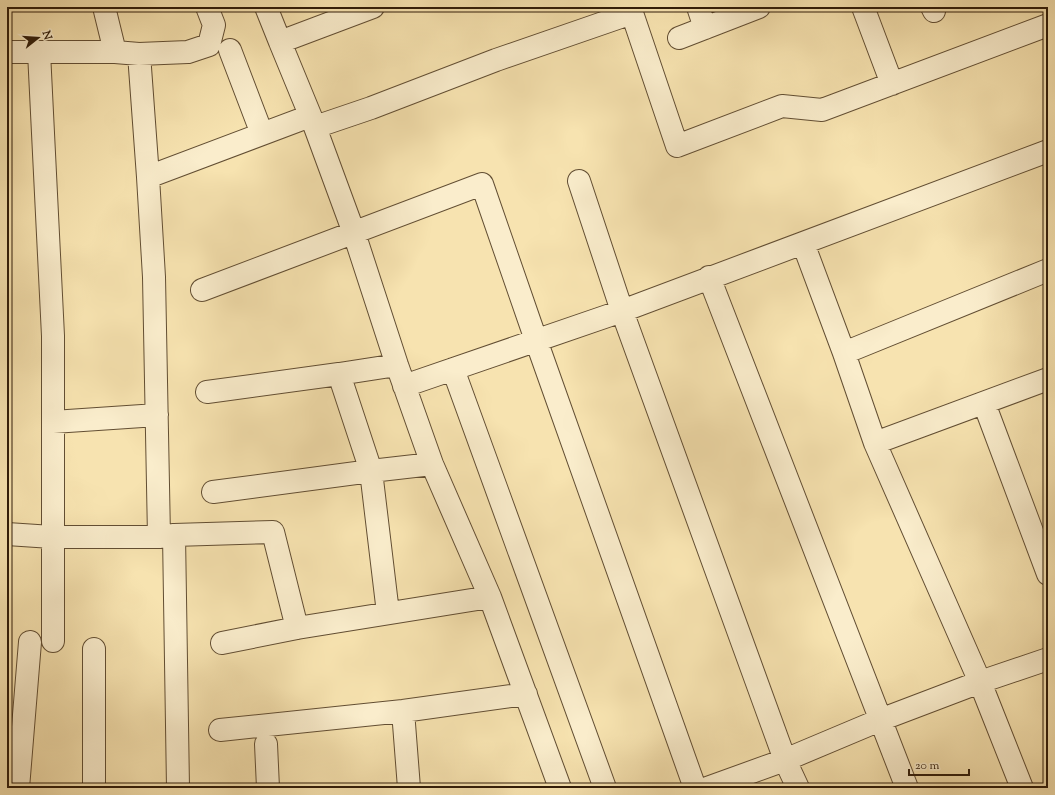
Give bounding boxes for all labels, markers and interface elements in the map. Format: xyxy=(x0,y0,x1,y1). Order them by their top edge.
north arrow xyxy=(18,18,58,58)
text: N xyxy=(37,28,56,42)
scale bar xyxy=(909,751,969,777)
text: 20 m xyxy=(915,757,940,775)

